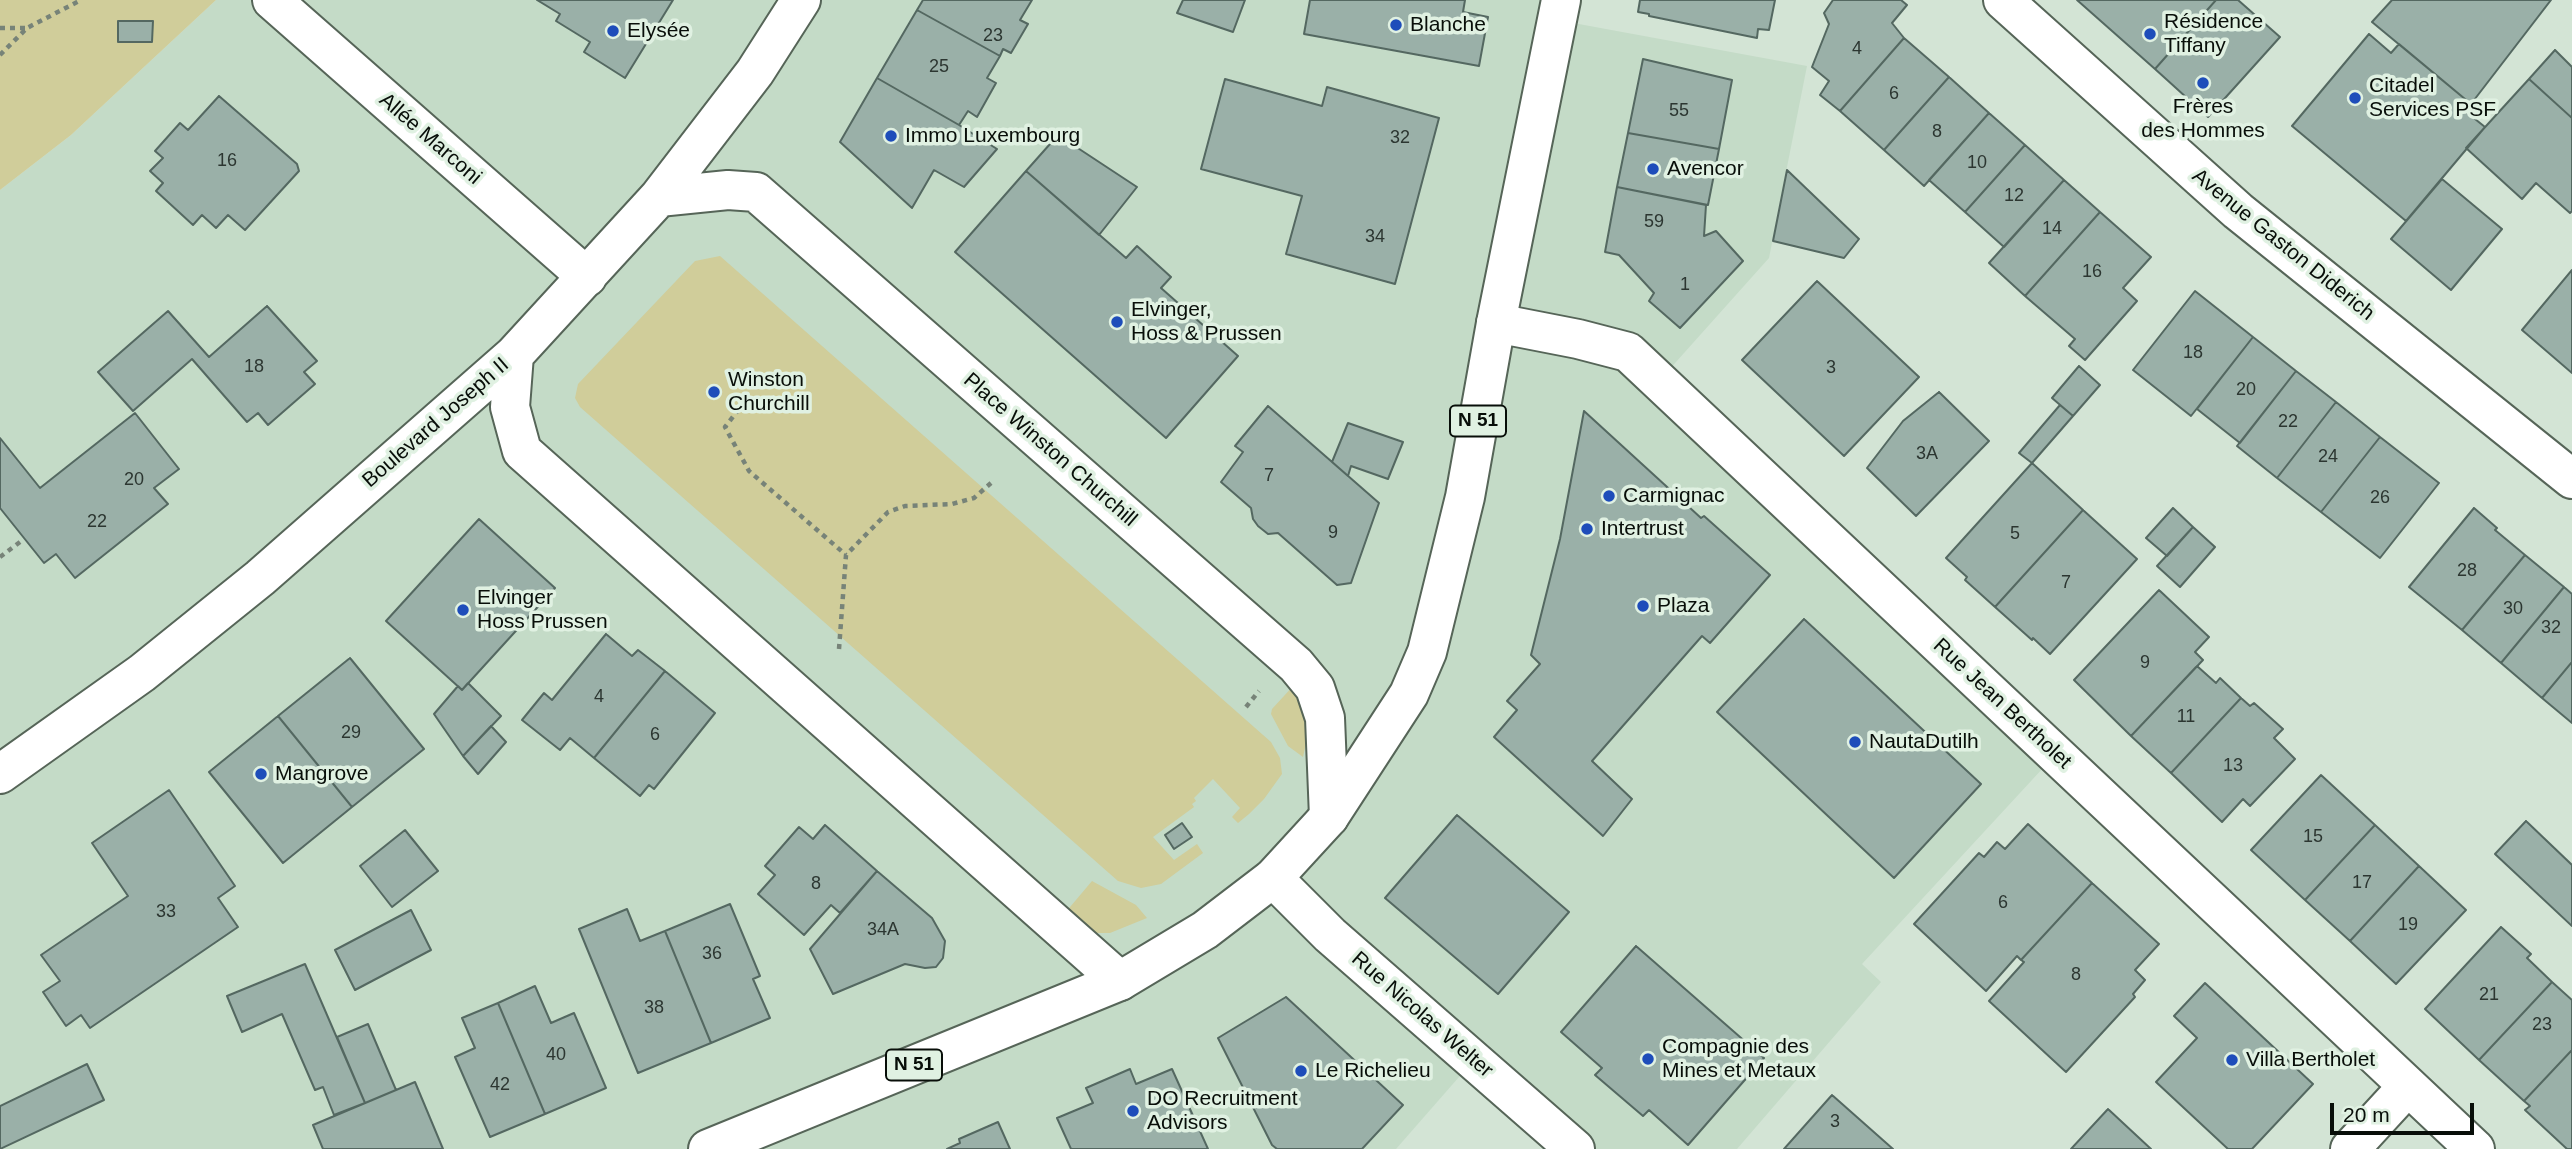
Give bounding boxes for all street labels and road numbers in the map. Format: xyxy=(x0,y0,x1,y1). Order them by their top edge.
street label: Allée Marconi xyxy=(374,88,486,190)
street label: Avenue Gaston Diderich xyxy=(2187,164,2379,326)
street label: Boulevard Joseph II xyxy=(358,353,514,493)
street label: Place Winston Churchill xyxy=(958,368,1142,532)
road number: N 51 xyxy=(1450,406,1506,436)
street label: Rue Jean Bertholet xyxy=(1928,633,2076,775)
street label: Rue Nicolas Welter xyxy=(1346,947,1498,1083)
road number: N 51 xyxy=(886,1050,942,1080)

